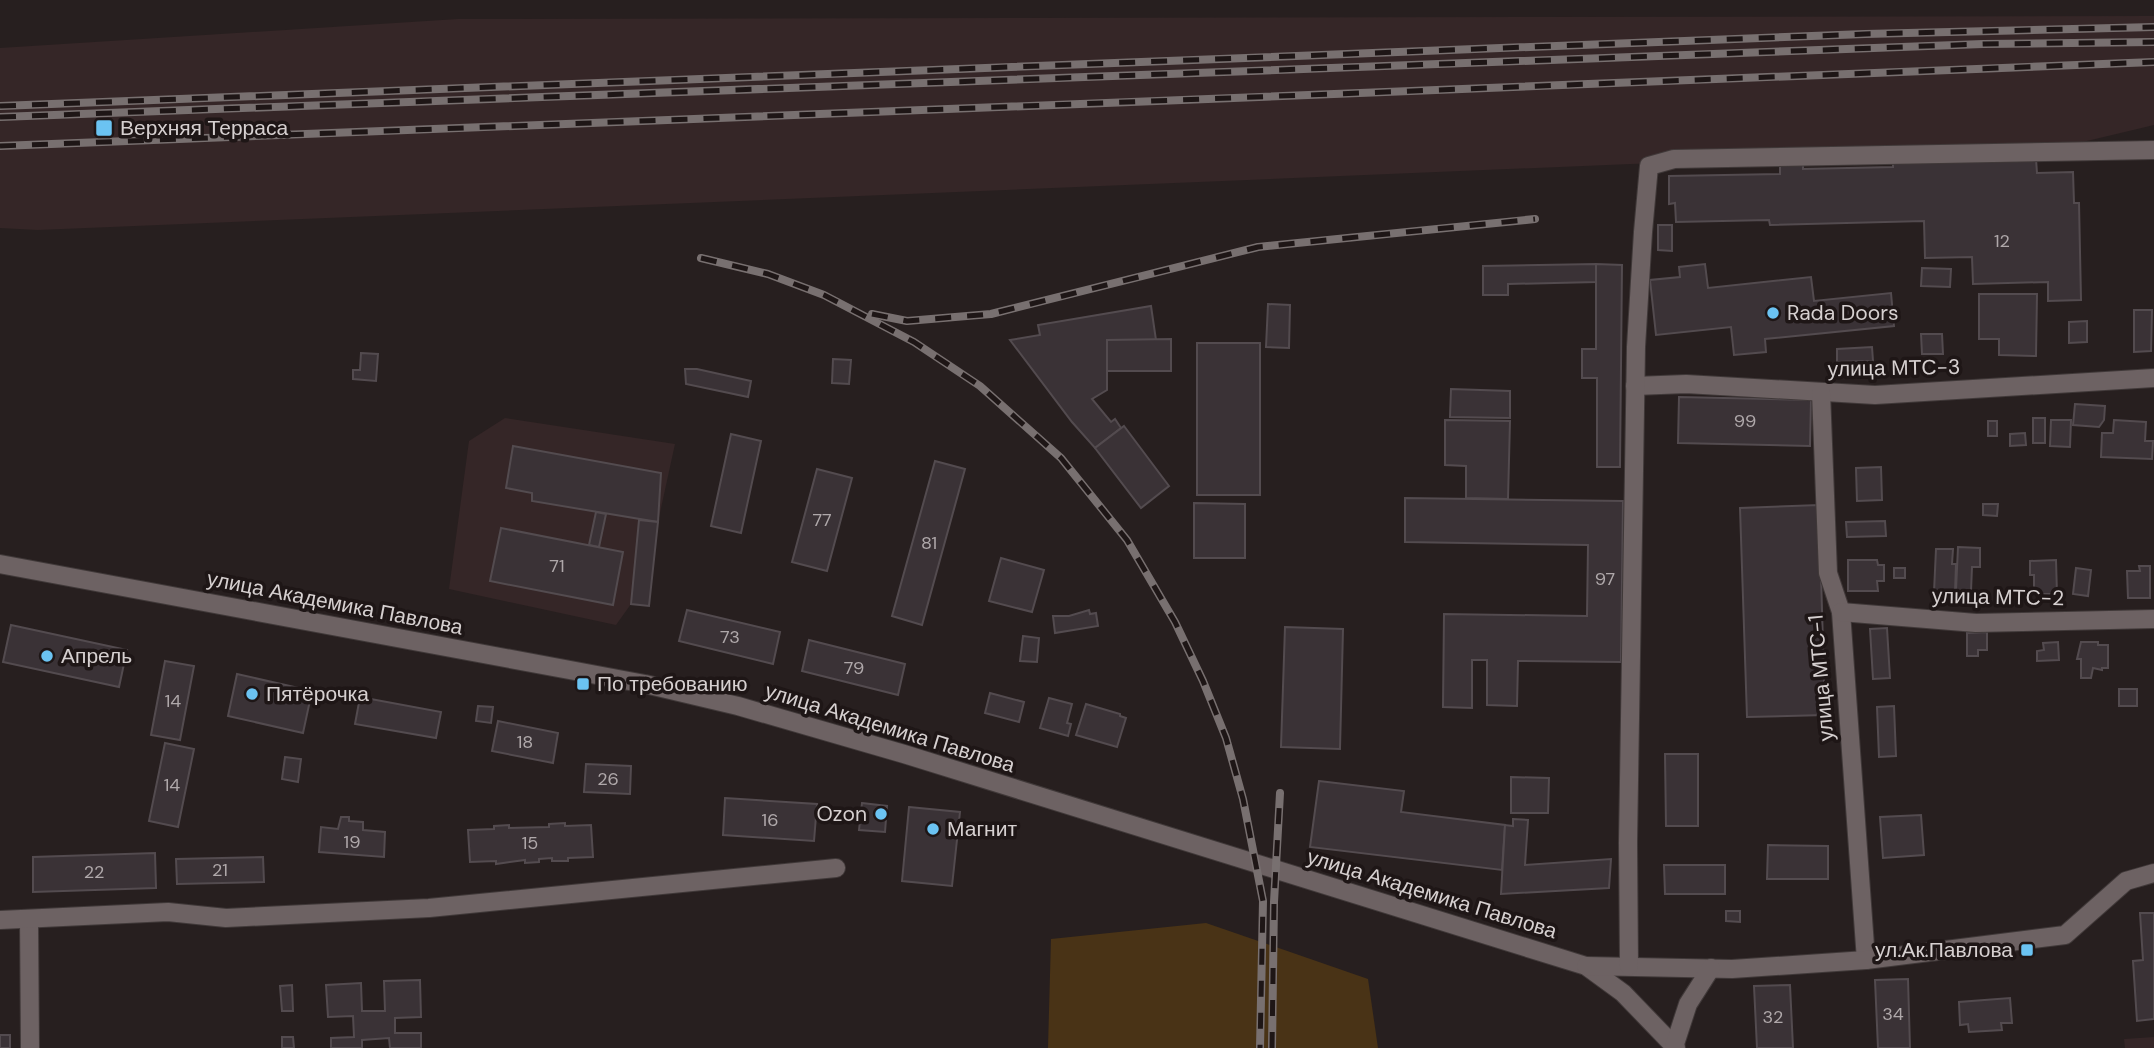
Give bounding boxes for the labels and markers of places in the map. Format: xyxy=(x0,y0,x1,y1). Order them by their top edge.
place label: Верхняя Терраса xyxy=(120,114,288,142)
marker: Верхняя Терраса xyxy=(94,118,114,138)
place label: Rada Doors xyxy=(1787,299,1898,327)
marker: Rada Doors xyxy=(1765,305,1781,321)
place label: Апрель xyxy=(61,642,132,670)
marker: Апрель xyxy=(39,648,55,664)
place label: По требованию xyxy=(597,670,747,698)
marker: По требованию xyxy=(575,676,591,692)
place label: Пятёрочка xyxy=(266,680,369,708)
marker: Пятёрочка xyxy=(244,686,260,702)
place label: Ozon xyxy=(817,800,867,828)
marker: Ozon xyxy=(873,806,889,822)
place label: Магнит xyxy=(947,815,1017,843)
marker: Магнит xyxy=(925,821,941,837)
place label: ул.Ак.Павлова xyxy=(1875,936,2013,964)
marker: ул.Ак.Павлова xyxy=(2019,942,2035,958)

